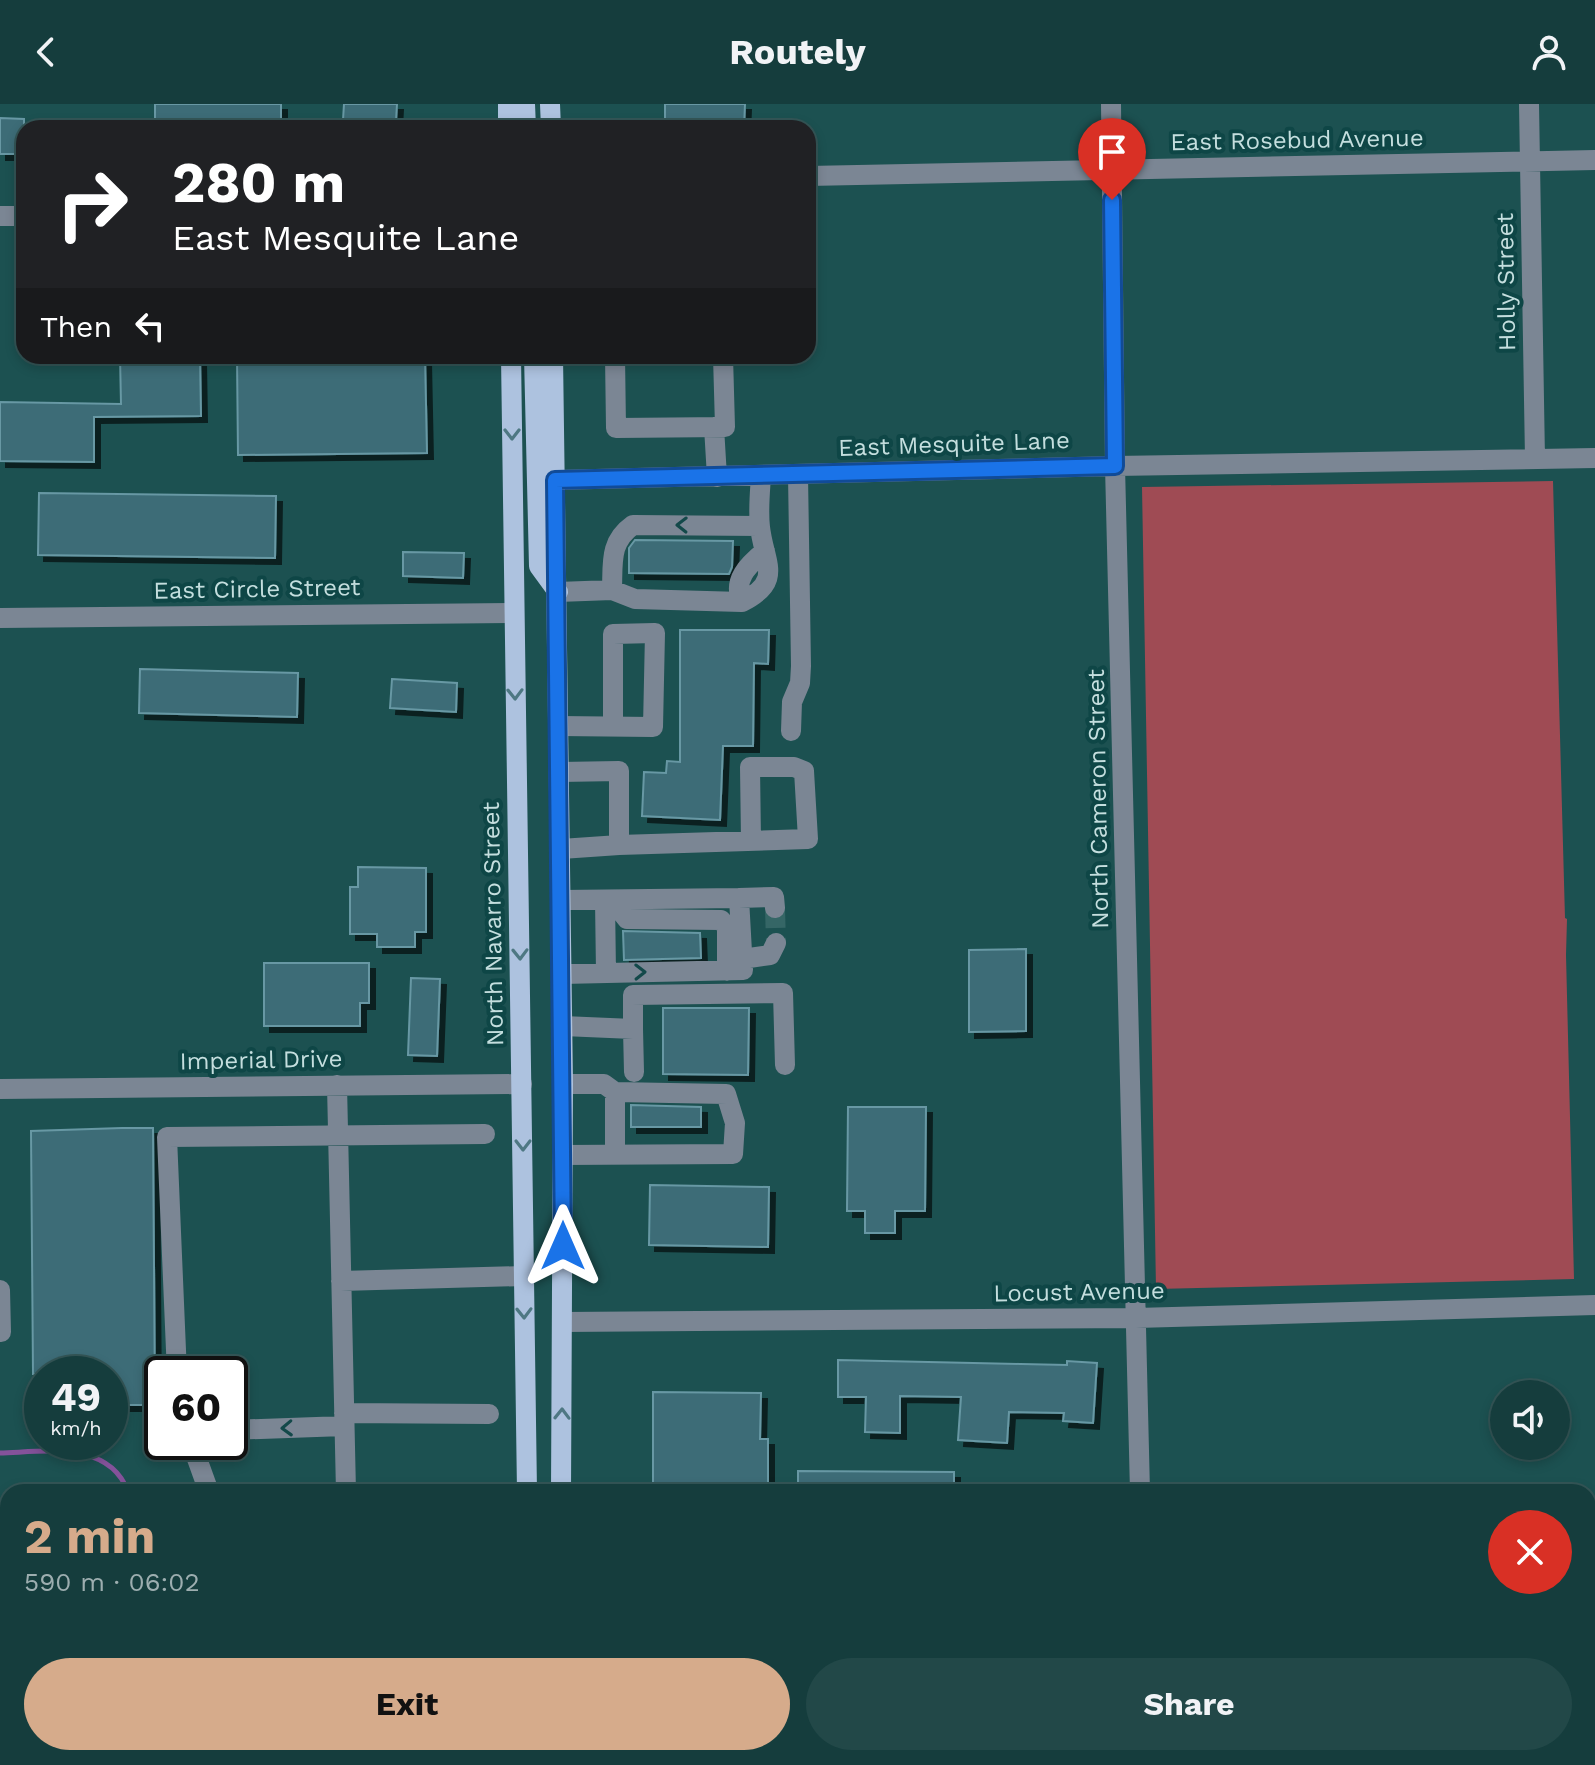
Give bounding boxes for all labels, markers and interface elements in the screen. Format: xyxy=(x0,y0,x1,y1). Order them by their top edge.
icon: back xyxy=(24,30,68,74)
icon: person xyxy=(1527,30,1571,74)
text: Routely xyxy=(729,31,866,73)
pin xyxy=(1078,118,1146,200)
street label: East Rosebud Avenue xyxy=(1170,124,1424,156)
icon: arrive xyxy=(1090,130,1134,174)
text: 280 m xyxy=(172,150,345,216)
icon: right xyxy=(40,152,144,256)
street label: Holly Street xyxy=(1491,213,1521,351)
text: East Mesquite Lane xyxy=(172,217,519,259)
icon: left xyxy=(128,304,172,348)
text: Then xyxy=(40,309,112,344)
street label: East Mesquite Lane xyxy=(838,426,1070,462)
one-way arrow xyxy=(504,428,521,441)
one-way arrow xyxy=(675,516,688,534)
street label: East Circle Street xyxy=(153,573,361,605)
street label: North Cameron Street xyxy=(1082,669,1114,929)
one-way arrow xyxy=(506,688,524,701)
street label: North Navarro Street xyxy=(477,802,509,1046)
one-way arrow xyxy=(511,948,529,961)
one-way arrow xyxy=(634,964,647,981)
street label: Imperial Drive xyxy=(179,1045,343,1075)
one-way arrow xyxy=(514,1139,532,1152)
position arrow xyxy=(521,1204,605,1288)
street label: Locust Avenue xyxy=(993,1277,1165,1307)
one-way arrow xyxy=(515,1307,533,1320)
speed limit sign: 60 xyxy=(144,1356,248,1460)
text: 49 xyxy=(51,1374,101,1421)
map controls xyxy=(1490,1380,1570,1460)
button: sound xyxy=(1490,1380,1570,1460)
one-way arrow xyxy=(553,1407,571,1420)
text: km/h xyxy=(50,1416,102,1440)
one-way arrow xyxy=(280,1420,293,1437)
text: 2 min xyxy=(24,1508,155,1565)
button: close xyxy=(1488,1510,1572,1594)
text: 590 m · 06:02 xyxy=(24,1567,200,1597)
button: Exit xyxy=(24,1658,790,1750)
button: Share xyxy=(806,1658,1572,1750)

